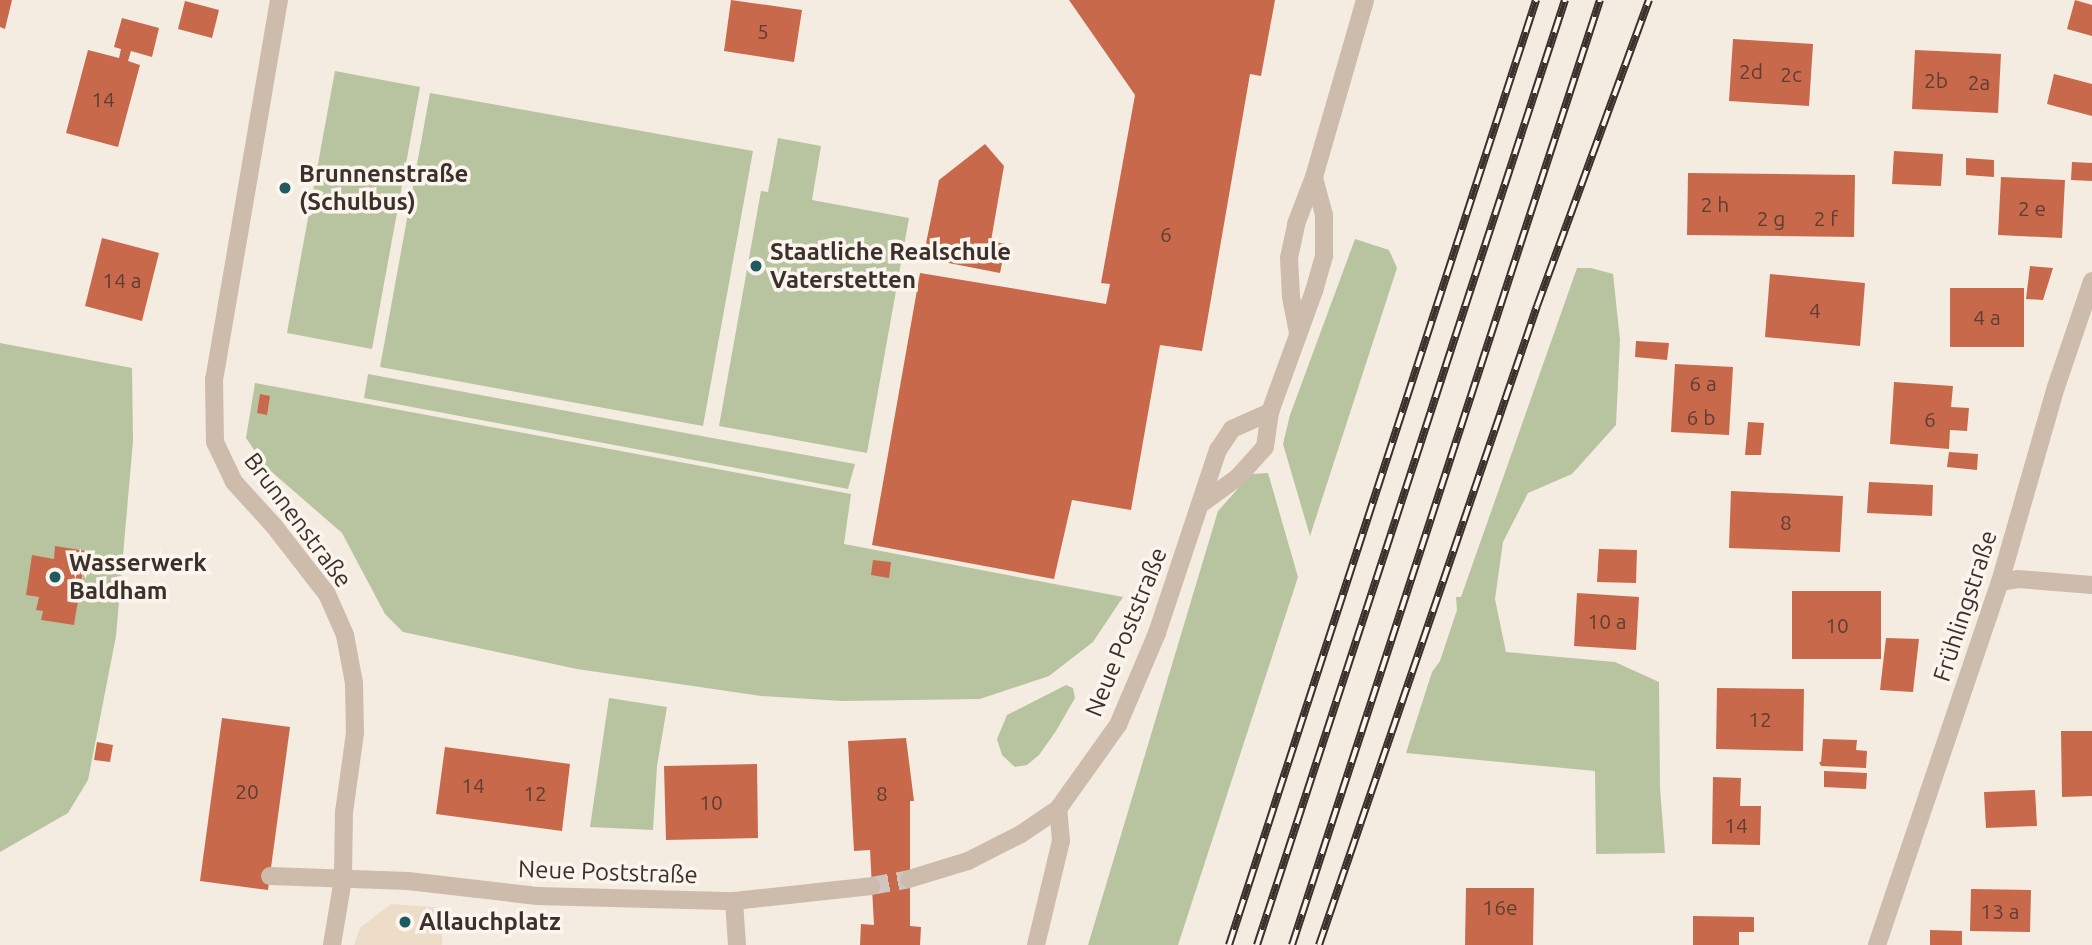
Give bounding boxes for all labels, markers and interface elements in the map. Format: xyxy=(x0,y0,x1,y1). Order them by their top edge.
house number: 5 xyxy=(757,18,769,44)
house number: 2d xyxy=(1739,58,1763,84)
house number: 2c xyxy=(1780,61,1802,87)
house number: 2b xyxy=(1924,67,1948,93)
house number: 2a xyxy=(1968,69,1990,95)
house number: 14 xyxy=(91,86,115,112)
place label: Brunnenstraße (Schulbus) xyxy=(299,160,468,216)
marker: Brunnenstraße (Schulbus) xyxy=(277,180,293,196)
house number: 2 h xyxy=(1701,191,1729,217)
house number: 2 e xyxy=(2018,195,2046,221)
house number: 2 g xyxy=(1757,205,1785,231)
house number: 2 f xyxy=(1814,205,1838,231)
house number: 6 xyxy=(1160,221,1172,247)
place label: Staatliche Realschule Vaterstetten xyxy=(770,238,1011,294)
marker: Staatliche Realschule Vaterstetten xyxy=(748,258,764,274)
house number: 14 a xyxy=(102,267,142,293)
house number: 4 xyxy=(1809,297,1821,323)
house number: 4 a xyxy=(1973,304,2001,330)
house number: 6 a xyxy=(1689,370,1717,396)
house number: 6 b xyxy=(1687,404,1715,430)
house number: 6 xyxy=(1924,406,1936,432)
street label: Brunnenstraße xyxy=(238,447,358,593)
house number: 8 xyxy=(1780,509,1792,535)
street label: Frühlingstraße xyxy=(1927,527,2003,685)
street label: Neue Poststraße xyxy=(1079,543,1173,721)
place label: Wasserwerk Baldham xyxy=(69,549,207,605)
marker: Wasserwerk Baldham xyxy=(47,569,63,585)
house number: 10 a xyxy=(1587,608,1627,634)
house number: 10 xyxy=(1825,612,1849,638)
house number: 12 xyxy=(1748,706,1772,732)
house number: 14 xyxy=(461,772,485,798)
house number: 20 xyxy=(235,778,259,804)
house number: 12 xyxy=(523,780,547,806)
house number: 8 xyxy=(876,780,888,806)
house number: 10 xyxy=(699,789,723,815)
house number: 14 xyxy=(1724,812,1748,838)
street label: Neue Poststraße xyxy=(518,854,698,890)
house number: 16e xyxy=(1482,894,1518,920)
house number: 13 a xyxy=(1980,898,2020,924)
place label: Allauchplatz xyxy=(419,908,561,936)
marker: Allauchplatz xyxy=(397,914,413,930)

